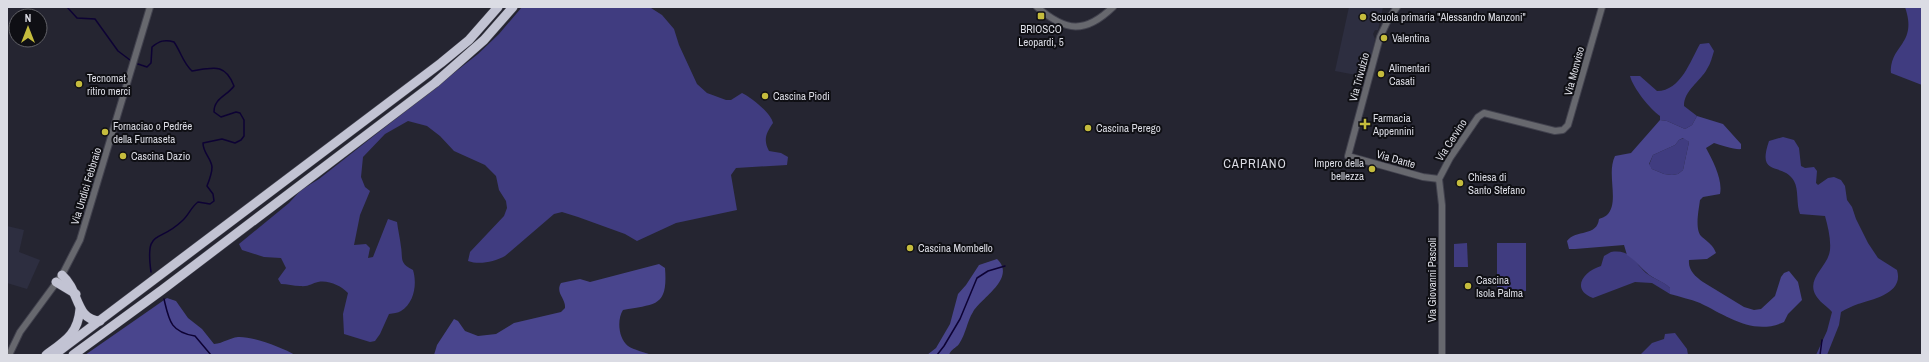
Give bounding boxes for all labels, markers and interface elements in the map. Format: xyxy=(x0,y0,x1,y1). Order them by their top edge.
north arrow xyxy=(8,8,48,48)
place label: Scuola primaria "Alessandro Manzoni" xyxy=(1371,10,1526,24)
text: N xyxy=(25,11,31,25)
marker: BRIOSCO Leopardi, 5 xyxy=(1036,11,1046,21)
marker: Scuola primaria "Alessandro Manzoni" xyxy=(1358,12,1368,22)
place label: BRIOSCO Leopardi, 5 xyxy=(1018,22,1064,49)
place label: Valentina xyxy=(1392,31,1429,45)
marker: Valentina xyxy=(1379,33,1389,43)
street label: Via Monviso xyxy=(1561,45,1587,97)
street label: Via Trivulzio xyxy=(1346,51,1372,103)
place label: Alimentari Casati xyxy=(1388,61,1430,88)
marker: Alimentari Casati xyxy=(1376,69,1386,79)
place label: Tecnomat ritiro merci xyxy=(87,71,131,98)
marker: Tecnomat ritiro merci xyxy=(74,79,84,89)
place label: Cascina Piodi xyxy=(773,89,830,103)
marker: Cascina Piodi xyxy=(760,91,770,101)
place label: Farmacia Appennini xyxy=(1372,111,1414,138)
street label: Via Cervino xyxy=(1432,116,1470,164)
place label: Fornaciao o Pedrëe della Furnaseta xyxy=(113,119,192,146)
marker: Farmacia Appennini xyxy=(1360,119,1370,129)
place label: Cascina Perego xyxy=(1096,121,1161,135)
marker: Cascina Perego xyxy=(1083,123,1093,133)
marker: Fornaciao o Pedrëe della Furnaseta xyxy=(100,127,110,137)
street label: Via Undici Febbraio xyxy=(68,146,104,226)
street label: Via Dante xyxy=(1375,147,1417,171)
place label: Cascina Dazio xyxy=(131,149,190,163)
marker: Cascina Dazio xyxy=(118,151,128,161)
district label: CAPRIANO xyxy=(1223,155,1287,172)
place label: Impero della bellezza xyxy=(1314,156,1364,183)
marker: Impero della bellezza xyxy=(1367,164,1377,174)
place label: Chiesa di Santo Stefano xyxy=(1468,170,1525,197)
marker: Chiesa di Santo Stefano xyxy=(1455,178,1465,188)
street label: Via Giovanni Pascoli xyxy=(1425,238,1439,322)
place label: Cascina Mombello xyxy=(918,241,993,255)
marker: Cascina Mombello xyxy=(905,243,915,253)
place label: Cascina Isola Palma xyxy=(1476,273,1523,300)
marker: Cascina Isola Palma xyxy=(1463,281,1473,291)

